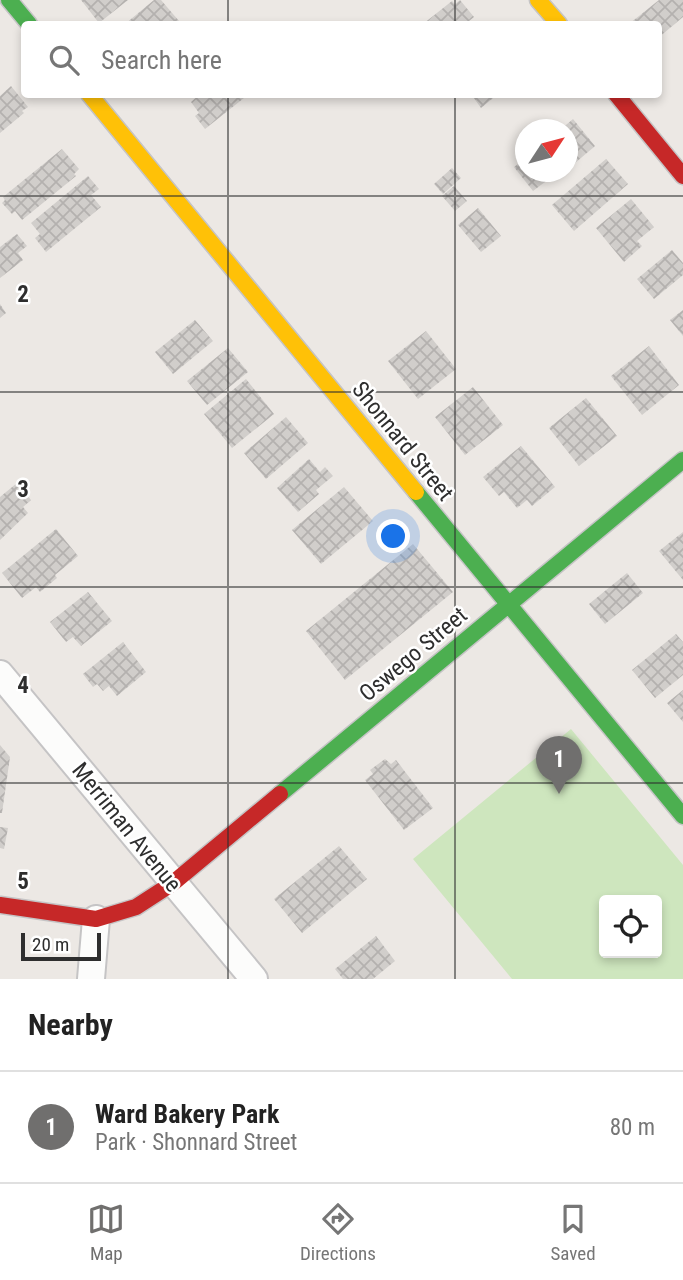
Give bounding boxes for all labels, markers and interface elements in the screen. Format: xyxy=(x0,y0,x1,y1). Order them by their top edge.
search box xyxy=(21,21,662,98)
icon: search xyxy=(45,41,83,79)
text: Search here xyxy=(101,45,222,75)
north arrow xyxy=(515,119,578,182)
text: 2 xyxy=(17,281,29,308)
street label: Shonnard Street xyxy=(346,376,459,506)
text: 3 xyxy=(17,476,29,503)
your location xyxy=(376,519,410,553)
street label: Oswego Street xyxy=(354,602,473,707)
text: 4 xyxy=(17,672,29,699)
pin: 1 xyxy=(536,736,582,794)
street label: Merriman Avenue xyxy=(66,757,187,897)
text: 5 xyxy=(17,868,29,895)
map controls xyxy=(599,895,662,958)
button: locate xyxy=(599,895,662,958)
scale bar xyxy=(21,930,102,962)
text: 20 m xyxy=(32,933,69,956)
text: Nearby xyxy=(28,1007,113,1042)
text: Ward Bakery Park xyxy=(95,1099,279,1129)
text: 1 xyxy=(45,1114,57,1141)
text: 80 m xyxy=(610,1114,655,1141)
text: Park · Shonnard Street xyxy=(95,1129,297,1156)
tab: Map xyxy=(87,1200,125,1265)
tab: Directions xyxy=(300,1200,376,1265)
tab: Saved xyxy=(550,1200,596,1265)

